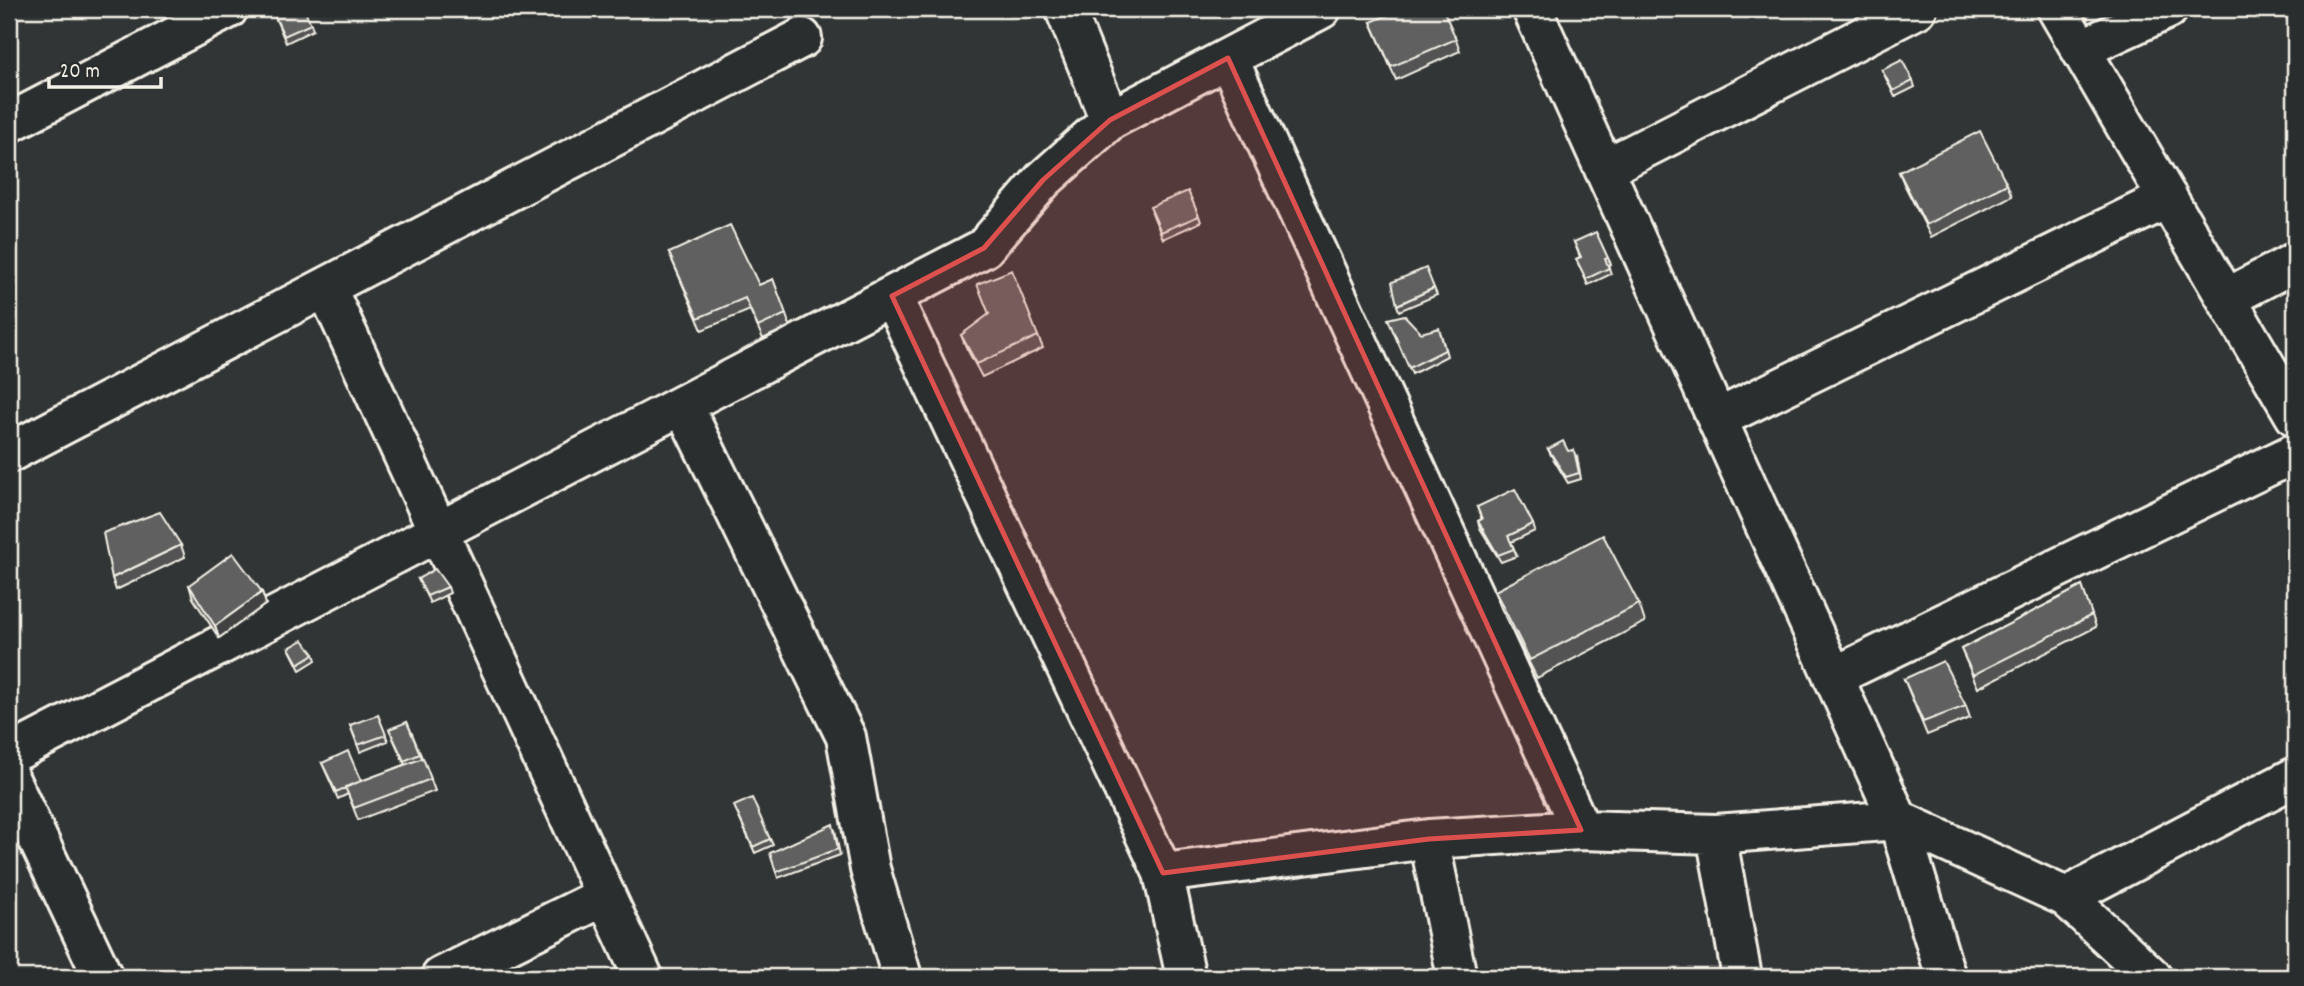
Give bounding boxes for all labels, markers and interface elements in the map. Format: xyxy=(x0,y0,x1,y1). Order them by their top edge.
scale bar xyxy=(49,46,161,90)
text: 20 m xyxy=(60,58,100,88)

